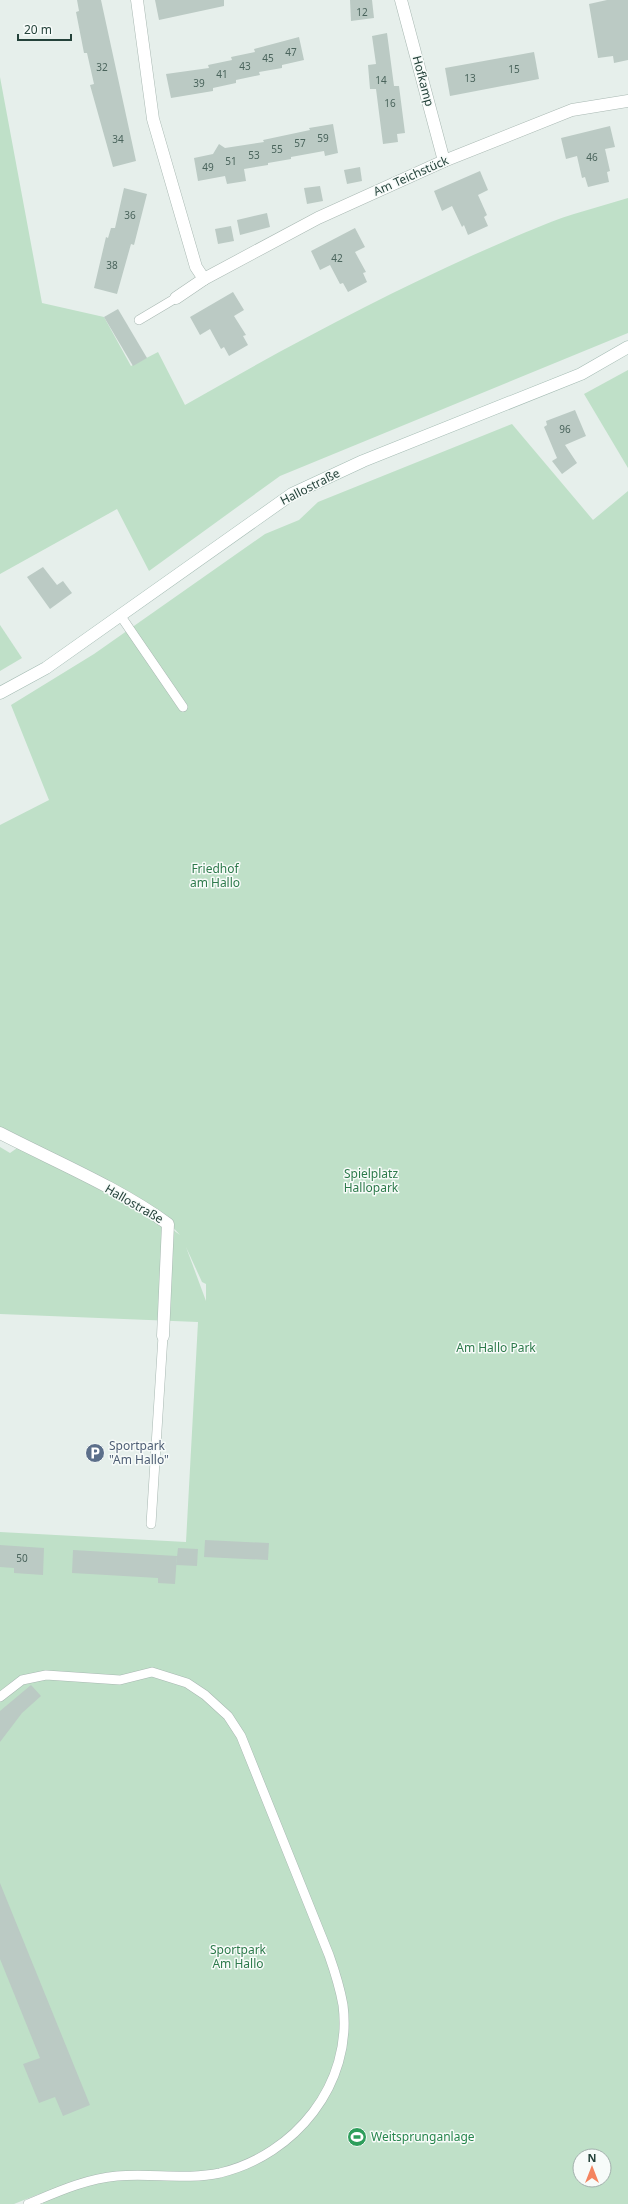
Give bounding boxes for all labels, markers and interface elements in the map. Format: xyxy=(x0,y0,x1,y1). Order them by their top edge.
house number: 12 xyxy=(356,5,368,19)
scale bar xyxy=(18,16,71,42)
text: 20 m xyxy=(24,21,52,38)
house number: 47 xyxy=(285,45,297,59)
house number: 45 xyxy=(262,51,274,65)
street label: Hofkamp xyxy=(409,54,438,108)
house number: 43 xyxy=(239,59,251,73)
house number: 32 xyxy=(96,60,108,74)
house number: 15 xyxy=(508,62,520,76)
house number: 41 xyxy=(216,67,228,81)
house number: 13 xyxy=(464,71,476,85)
house number: 14 xyxy=(375,73,387,87)
house number: 39 xyxy=(193,76,205,90)
house number: 16 xyxy=(384,96,396,110)
house number: 59 xyxy=(317,131,329,145)
house number: 34 xyxy=(112,132,124,146)
house number: 57 xyxy=(294,136,306,150)
house number: 55 xyxy=(271,142,283,156)
house number: 53 xyxy=(248,148,260,162)
house number: 46 xyxy=(586,150,598,164)
street label: Am Teichstück xyxy=(371,151,452,200)
house number: 51 xyxy=(225,154,237,168)
house number: 49 xyxy=(202,160,214,174)
house number: 36 xyxy=(124,208,136,222)
house number: 42 xyxy=(331,251,343,265)
house number: 38 xyxy=(106,258,118,272)
house number: 96 xyxy=(559,422,571,436)
street label: Hallostraße xyxy=(277,464,343,509)
park label: Friedhof am Hallo xyxy=(190,860,240,891)
park label: Spielplatz Hallopark xyxy=(344,1165,399,1196)
street label: Hallostraße xyxy=(102,1180,167,1227)
park label: Am Hallo Park xyxy=(456,1339,536,1356)
place label: Sportpark "Am Hallo" xyxy=(109,1437,169,1468)
parking icon: Sportpark "Am Hallo" xyxy=(84,1442,106,1464)
house number: 50 xyxy=(16,1551,28,1565)
park label: Sportpark Am Hallo xyxy=(210,1941,267,1972)
sports icon: Weitsprunganlage xyxy=(346,2126,368,2148)
place label: Weitsprunganlage xyxy=(371,2128,475,2145)
north arrow xyxy=(572,2148,612,2188)
text: N xyxy=(588,2150,596,2165)

